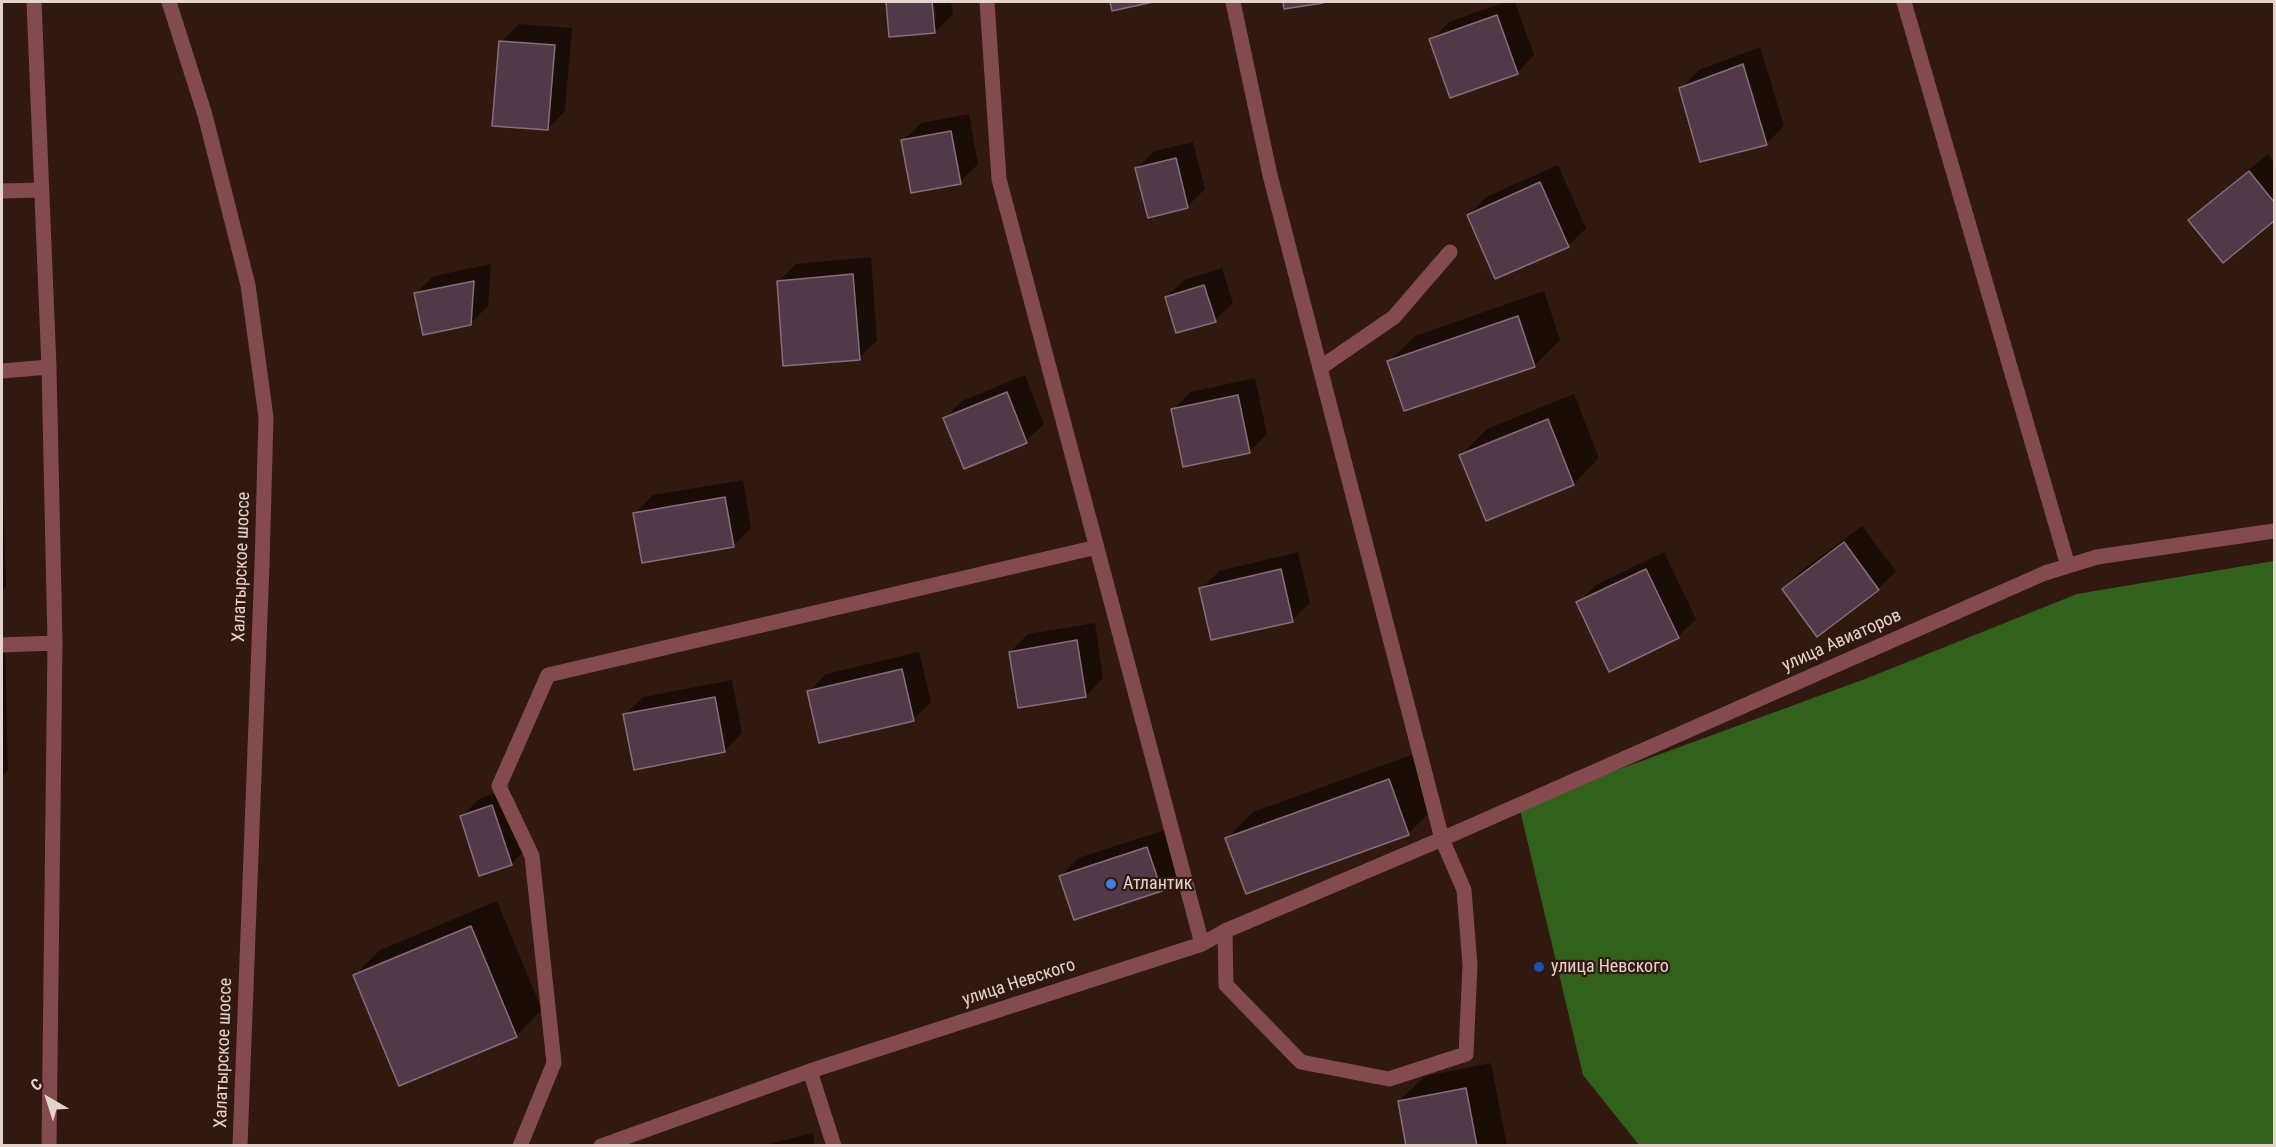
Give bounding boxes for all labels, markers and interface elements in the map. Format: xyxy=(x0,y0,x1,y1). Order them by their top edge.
street label: Халатырское шоссе xyxy=(229,492,255,642)
street label: улица Авиаторов xyxy=(1779,605,1905,677)
place label: Атлантик xyxy=(1123,873,1192,895)
marker: Атлантик xyxy=(1104,877,1118,891)
street label: улица Невского xyxy=(960,955,1078,1011)
place label: улица Невского xyxy=(1551,956,1669,978)
marker: улица Невского xyxy=(1532,960,1546,974)
street label: Халатырское шоссе xyxy=(211,978,237,1128)
north arrow xyxy=(18,1069,78,1129)
text: С xyxy=(27,1074,46,1095)

